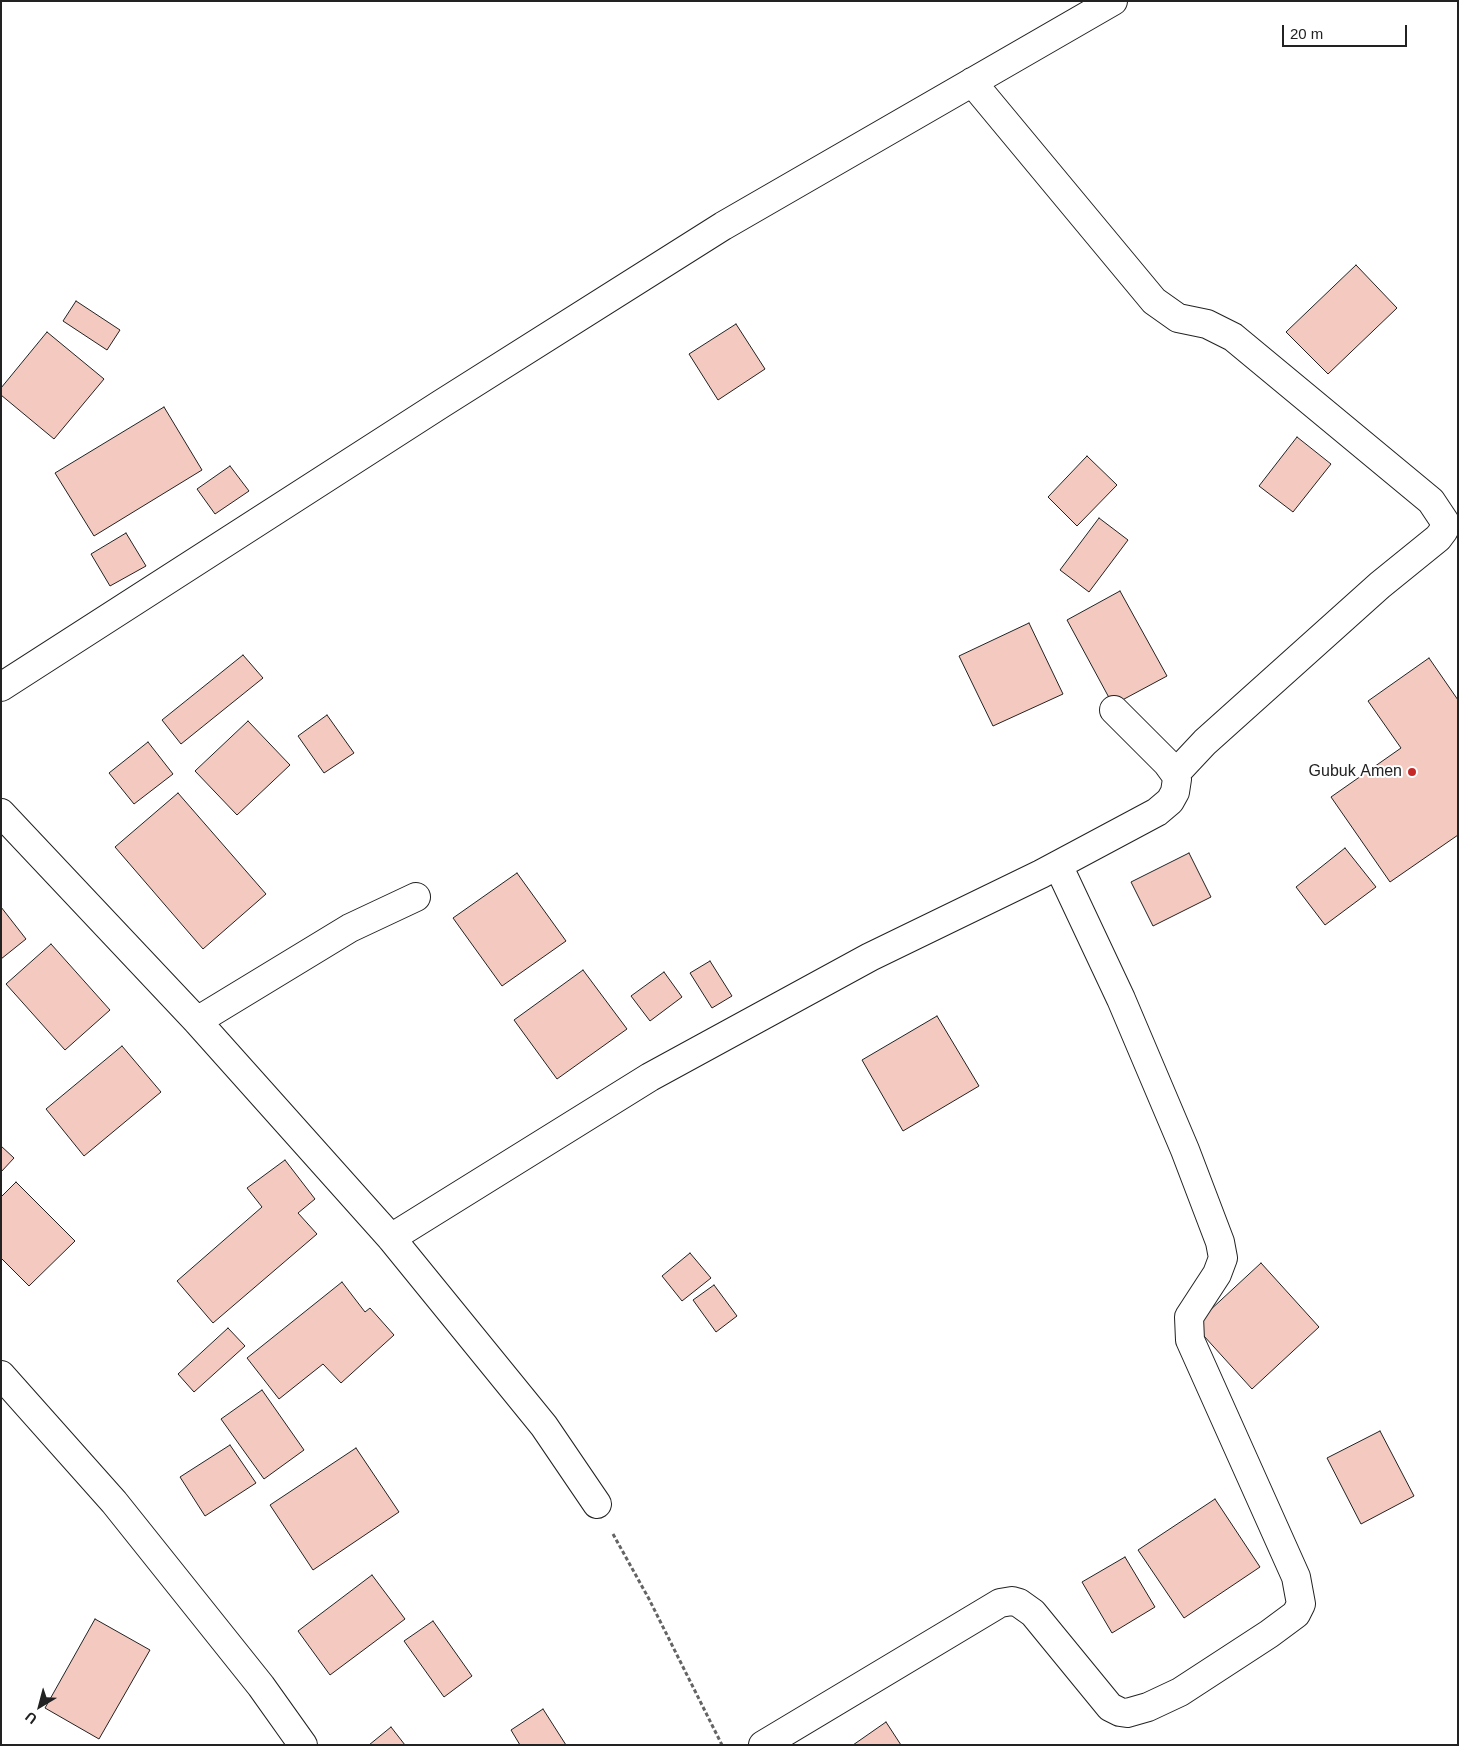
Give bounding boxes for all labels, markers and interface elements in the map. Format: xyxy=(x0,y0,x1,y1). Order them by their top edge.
scale bar xyxy=(1284,15,1409,47)
text: 20 m xyxy=(1290,25,1323,42)
place label: Gubuk Amen xyxy=(1309,762,1402,782)
marker: Gubuk Amen xyxy=(1406,766,1418,778)
north arrow xyxy=(15,1681,65,1731)
text: U xyxy=(22,1709,40,1727)

